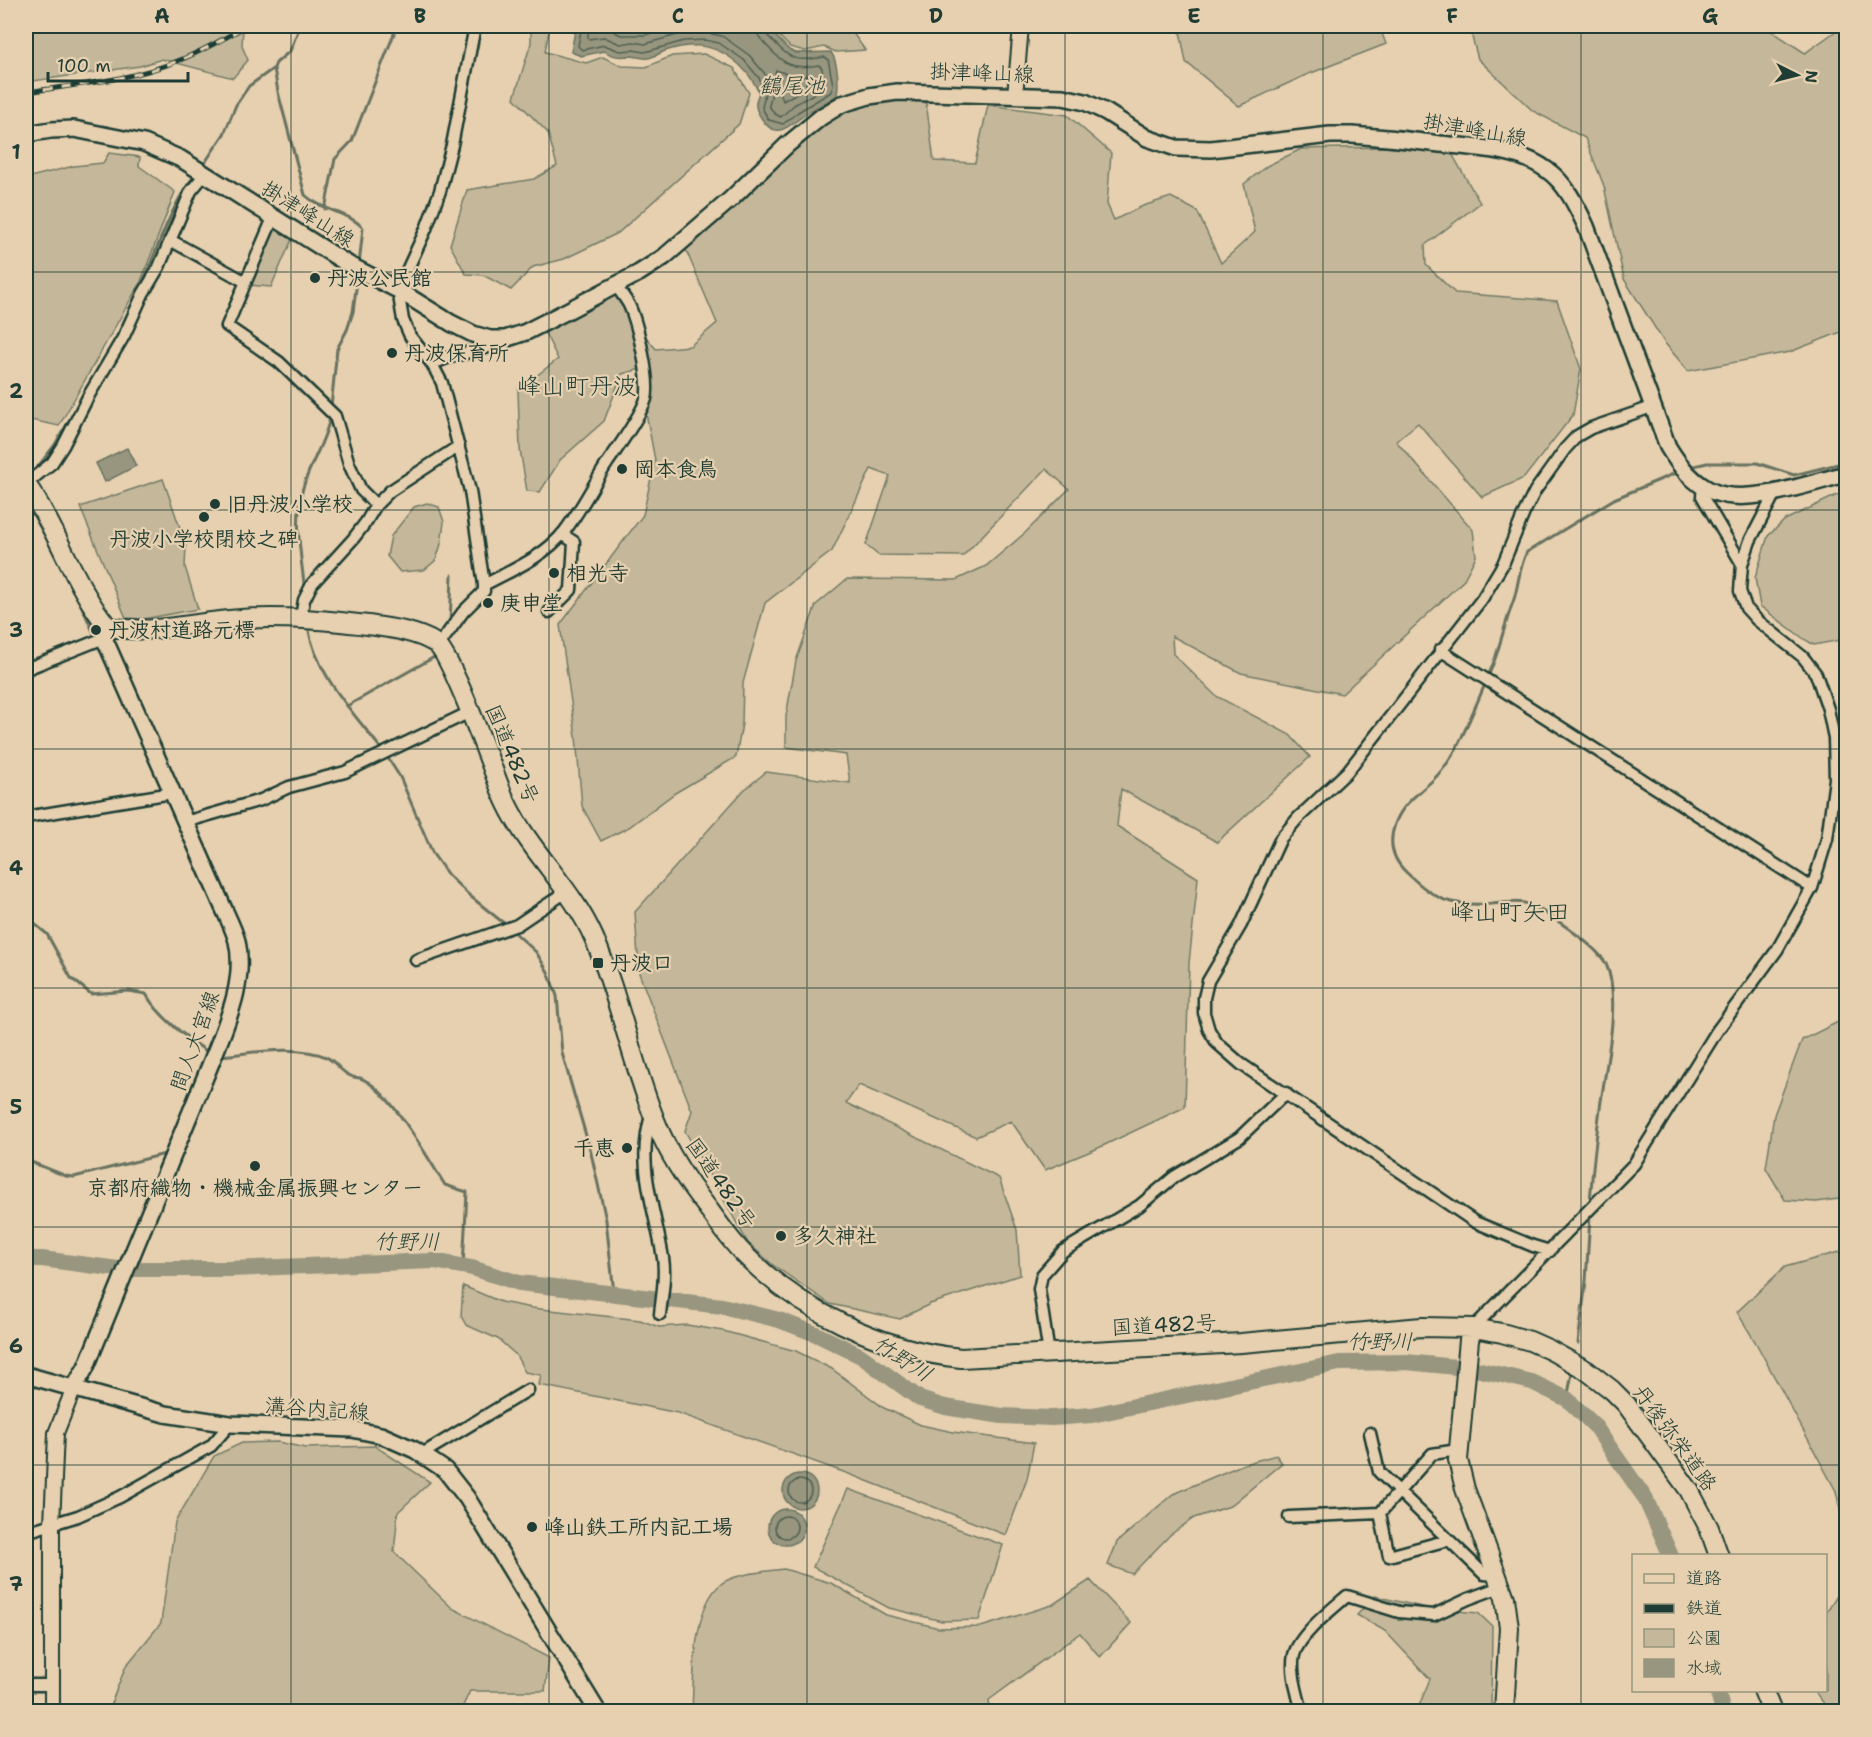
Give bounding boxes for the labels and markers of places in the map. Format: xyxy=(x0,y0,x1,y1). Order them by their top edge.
place label: 丹波公民館 xyxy=(327,264,432,292)
marker: 丹波公民館 xyxy=(308,271,322,285)
place label: 丹波保育所 xyxy=(404,339,509,367)
marker: 丹波保育所 xyxy=(385,346,399,360)
place label: 岡本食鳥 xyxy=(634,455,718,483)
marker: 岡本食鳥 xyxy=(615,462,629,476)
place label: 旧丹波小学校 xyxy=(227,490,353,518)
marker: 旧丹波小学校 xyxy=(208,497,222,511)
marker: 丹波小学校閉校之碑 xyxy=(197,510,211,524)
place label: 丹波小学校閉校之碑 xyxy=(110,525,299,553)
place label: 相光寺 xyxy=(566,559,629,587)
marker: 相光寺 xyxy=(547,566,561,580)
place label: 庚申堂 xyxy=(500,589,563,617)
marker: 庚申堂 xyxy=(481,596,495,610)
place label: 丹波村道路元標 xyxy=(108,616,255,644)
marker: 丹波村道路元標 xyxy=(89,623,103,637)
place label: 丹波口 xyxy=(610,949,673,977)
marker: 丹波口 xyxy=(591,956,605,970)
place label: 千恵 xyxy=(573,1134,615,1162)
marker: 千恵 xyxy=(620,1141,634,1155)
marker: 京都府織物・機械金属振興センター xyxy=(248,1159,262,1173)
place label: 京都府織物・機械金属振興センター xyxy=(87,1174,423,1202)
place label: 多久神社 xyxy=(793,1222,877,1250)
marker: 多久神社 xyxy=(774,1229,788,1243)
place label: 峰山鉄工所内記工場 xyxy=(544,1513,733,1541)
marker: 峰山鉄工所内記工場 xyxy=(525,1520,539,1534)

